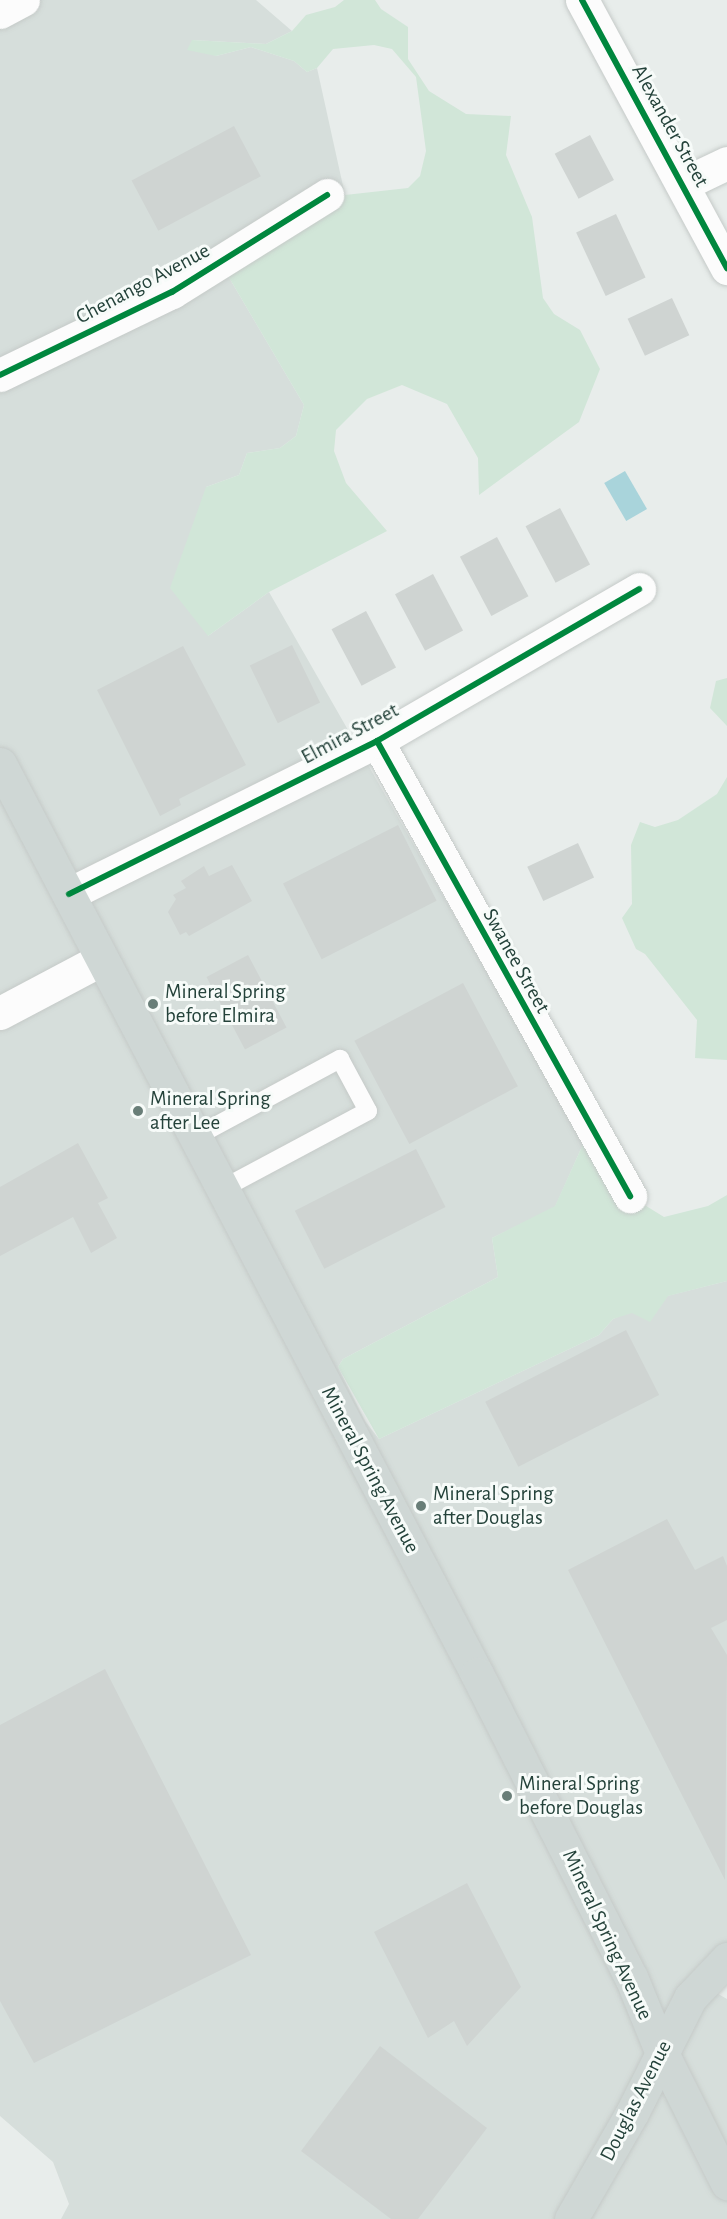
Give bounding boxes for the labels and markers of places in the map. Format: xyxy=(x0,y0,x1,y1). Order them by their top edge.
place label: Mineral Spring before Elmira xyxy=(165,979,285,1029)
marker: Mineral Spring before Elmira xyxy=(146,997,160,1011)
place label: Mineral Spring after Lee xyxy=(150,1086,270,1136)
marker: Mineral Spring after Lee xyxy=(131,1104,145,1118)
place label: Mineral Spring after Douglas xyxy=(433,1481,553,1531)
marker: Mineral Spring after Douglas xyxy=(414,1499,428,1513)
place label: Mineral Spring before Douglas xyxy=(519,1771,643,1821)
marker: Mineral Spring before Douglas xyxy=(500,1789,514,1803)

